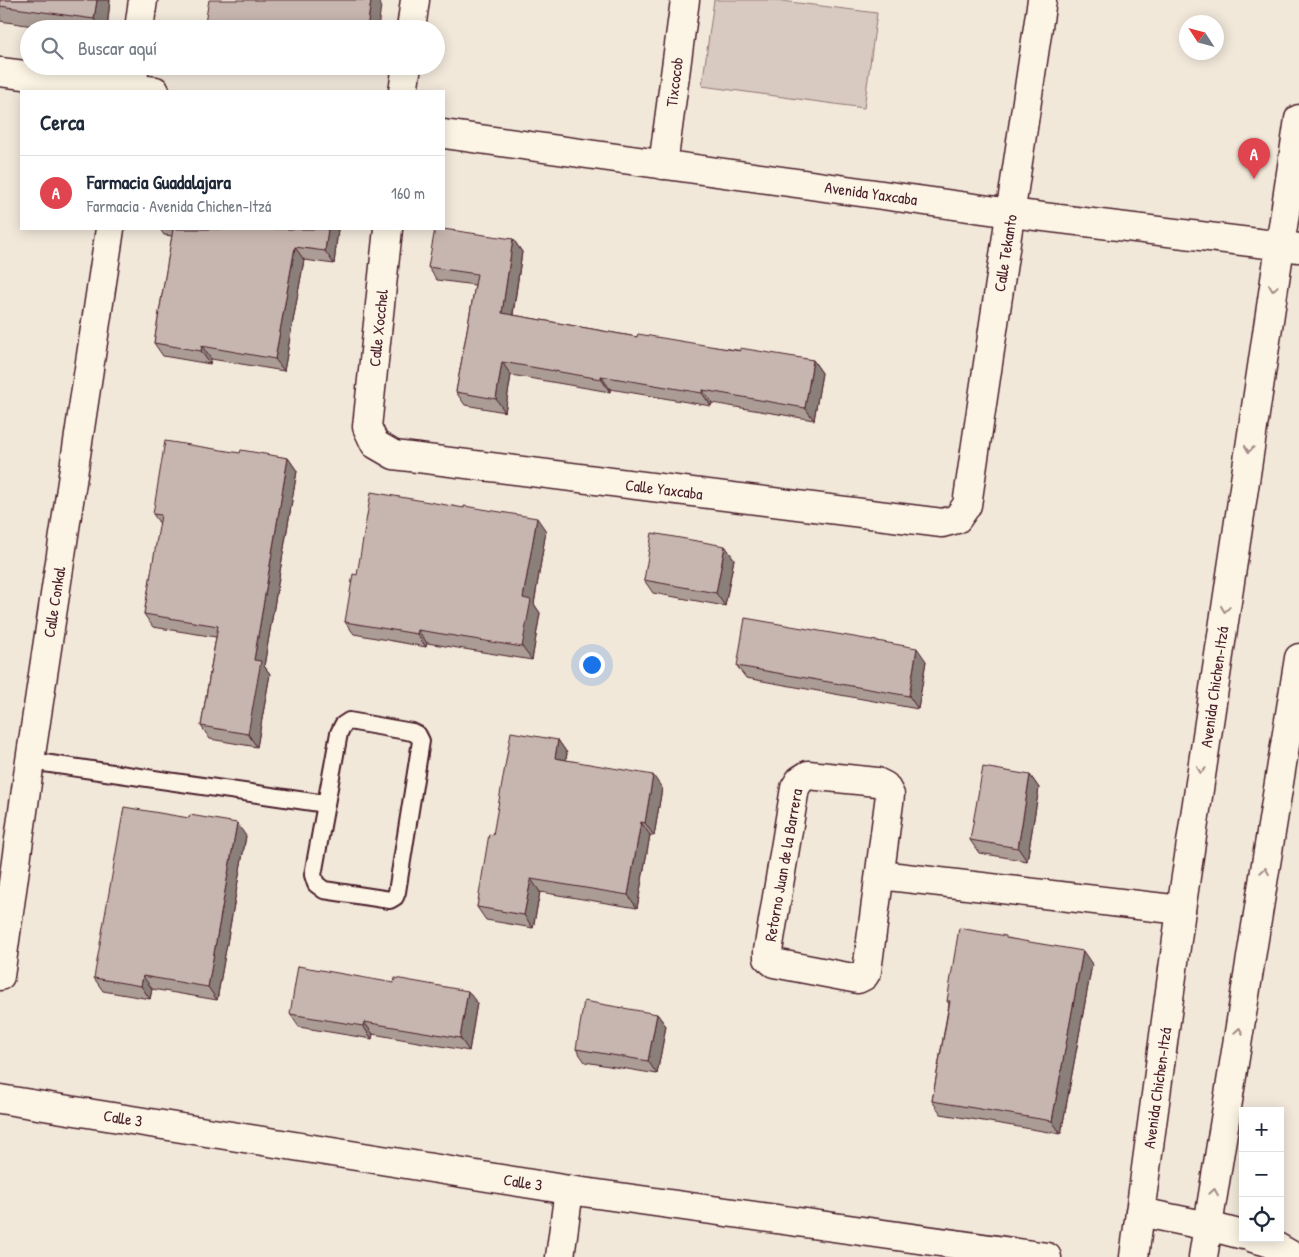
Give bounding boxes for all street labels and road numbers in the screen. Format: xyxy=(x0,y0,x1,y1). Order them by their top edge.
street label: Tixcocob xyxy=(660,56,688,108)
street label: Avenida Yaxcaba xyxy=(823,176,919,210)
street label: Calle Tekanto xyxy=(988,212,1022,293)
street label: Calle Xocchel xyxy=(363,287,393,368)
street label: Calle Yaxcaba xyxy=(624,473,704,505)
street label: Calle Conkal xyxy=(38,564,71,639)
street label: Avenida Chichen-Itzá xyxy=(1195,625,1233,749)
street label: Retorno Juan de la Barrera xyxy=(759,787,807,943)
street label: Avenida Chichen-Itzá xyxy=(1138,1026,1176,1150)
street label: Calle 3 xyxy=(102,1104,144,1132)
street label: Calle 3 xyxy=(502,1168,544,1196)

